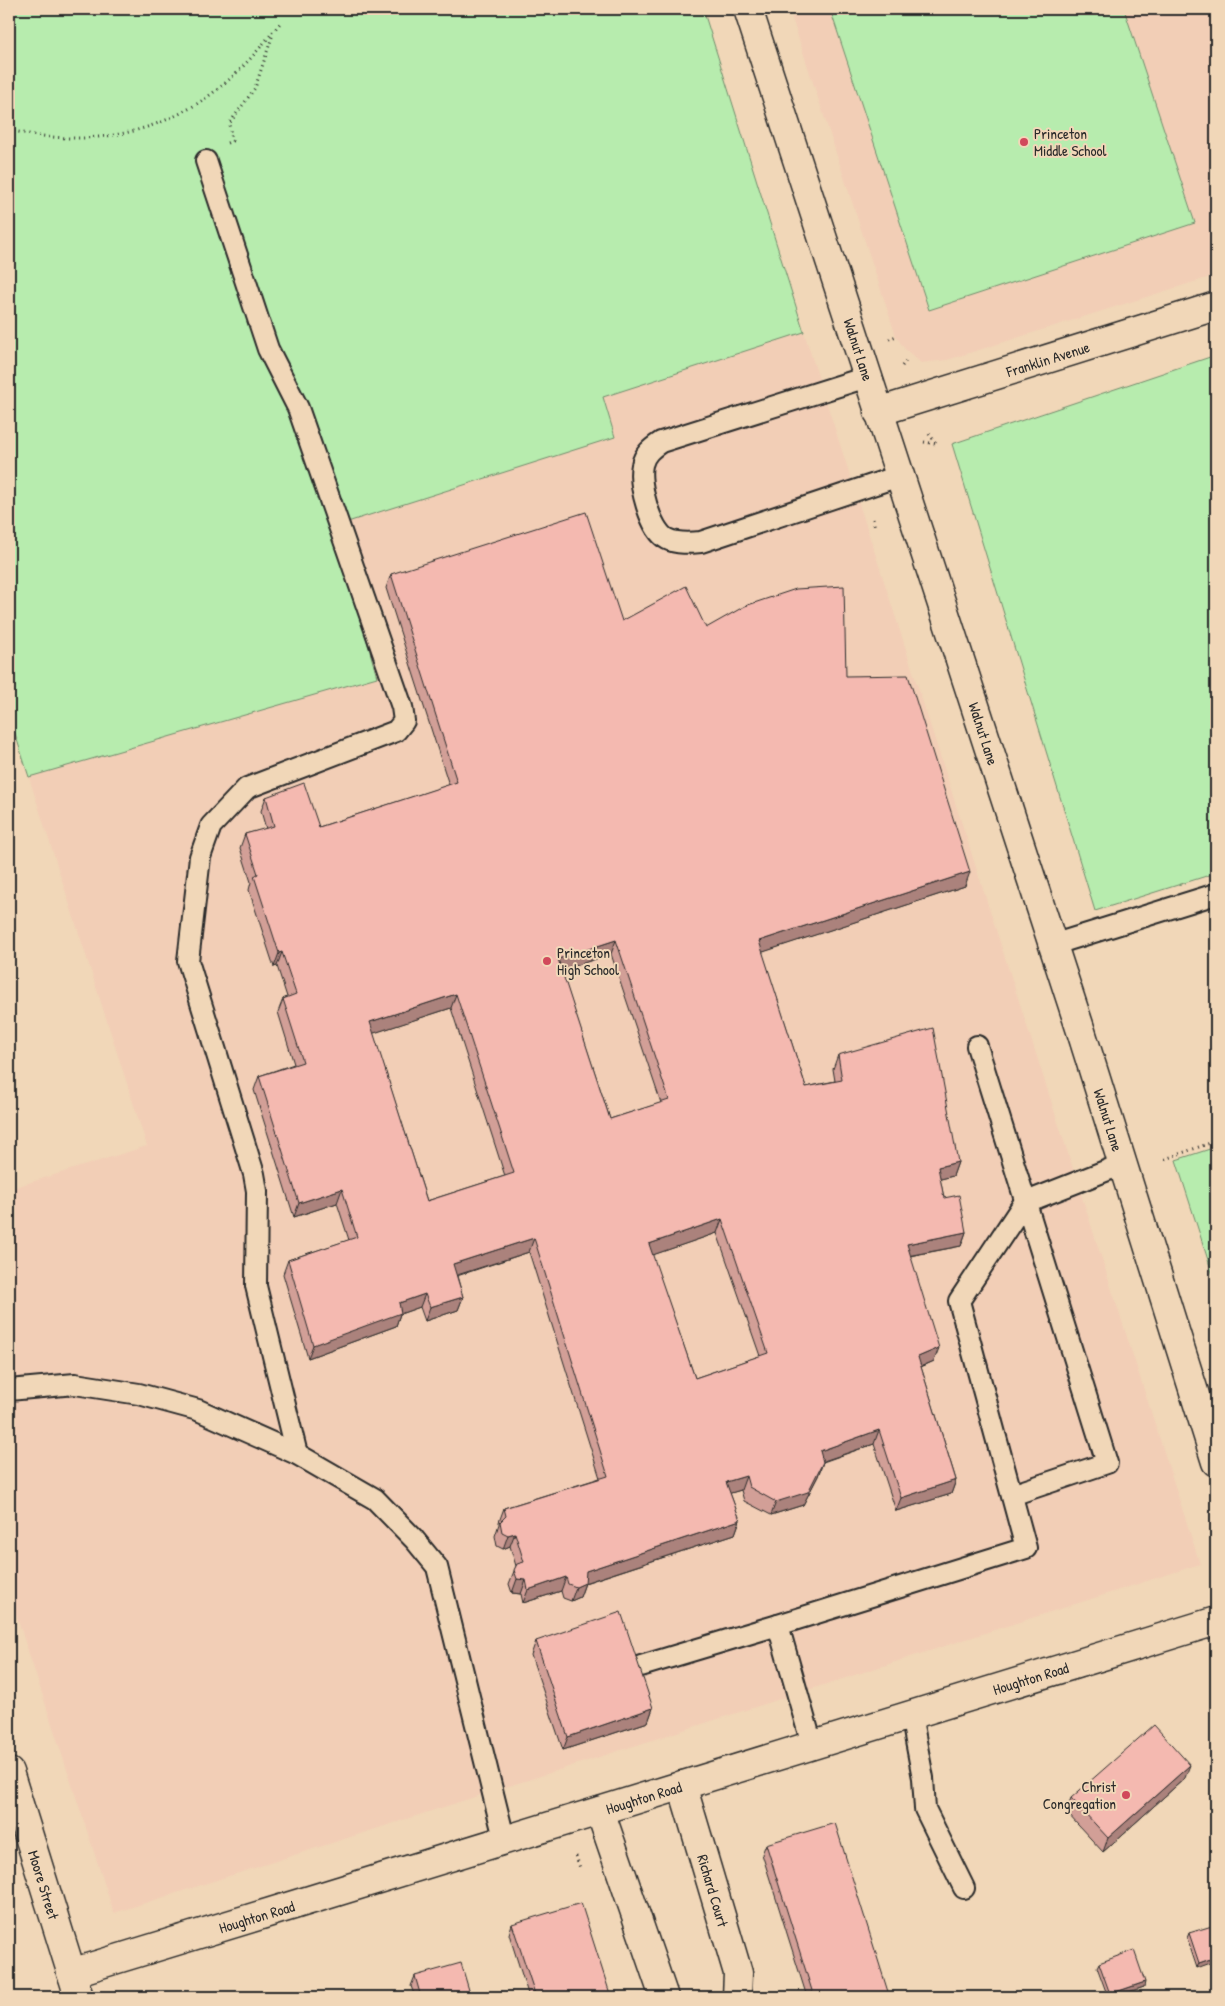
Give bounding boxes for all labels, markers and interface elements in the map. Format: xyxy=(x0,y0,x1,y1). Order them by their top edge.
place label: Princeton Middle School xyxy=(1034,123,1106,161)
marker: Princeton Middle School xyxy=(1018,136,1030,148)
street label: Walnut Lane xyxy=(839,315,879,383)
street label: Franklin Avenue xyxy=(1003,336,1092,382)
street label: Walnut Lane xyxy=(964,699,1004,768)
place label: Princeton High School xyxy=(557,942,619,980)
marker: Princeton High School xyxy=(541,955,553,967)
street label: Walnut Lane xyxy=(1089,1086,1129,1154)
street label: Houghton Road xyxy=(990,1656,1071,1699)
street label: Houghton Road xyxy=(603,1776,684,1819)
place label: Christ Congregation xyxy=(1043,1776,1117,1814)
marker: Christ Congregation xyxy=(1120,1789,1132,1801)
street label: Moore Street xyxy=(23,1848,65,1923)
street label: Richard Court xyxy=(693,1852,734,1930)
street label: Houghton Road xyxy=(216,1895,297,1938)

